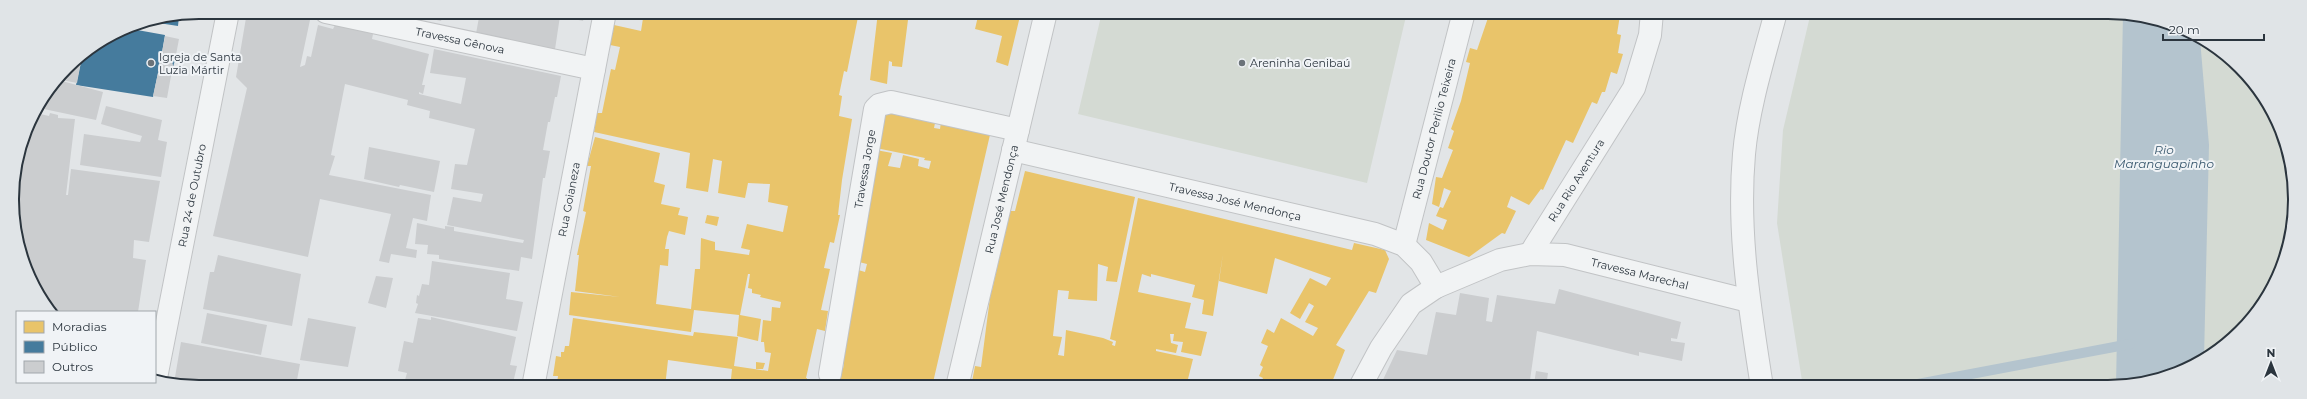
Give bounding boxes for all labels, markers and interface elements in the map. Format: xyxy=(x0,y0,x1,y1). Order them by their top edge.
scale bar xyxy=(2163,16,2264,42)
text: 20 m xyxy=(2169,22,2200,37)
street label: Travessa Gênova xyxy=(414,24,506,57)
place label: Igreja de Santa Luzia Mártir xyxy=(159,50,242,77)
place label: Areninha Genibaú xyxy=(1250,56,1350,70)
street label: Rua Doutor Perilio Teixeira xyxy=(1409,57,1459,201)
marker: Igreja de Santa Luzia Mártir xyxy=(146,58,156,68)
marker: Areninha Genibaú xyxy=(1237,58,1247,68)
street label: Travessa Jorge xyxy=(851,128,878,210)
street label: Rua Rio Aventura xyxy=(1545,136,1607,224)
street label: Rua 24 de Outubro xyxy=(175,142,209,248)
water label: Rio Maranguapinho xyxy=(2114,142,2214,171)
street label: Rua José Mendonça xyxy=(982,143,1021,255)
street label: Rua Goianeza xyxy=(555,161,583,238)
street label: Travessa José Mendonça xyxy=(1167,179,1303,224)
street label: Travessa Marechal xyxy=(1590,255,1690,293)
legend xyxy=(16,311,156,383)
text: Moradias xyxy=(52,319,107,334)
text: Público xyxy=(52,339,97,354)
north arrow xyxy=(2251,343,2291,383)
text: N xyxy=(2267,346,2275,360)
text: Outros xyxy=(52,359,93,374)

